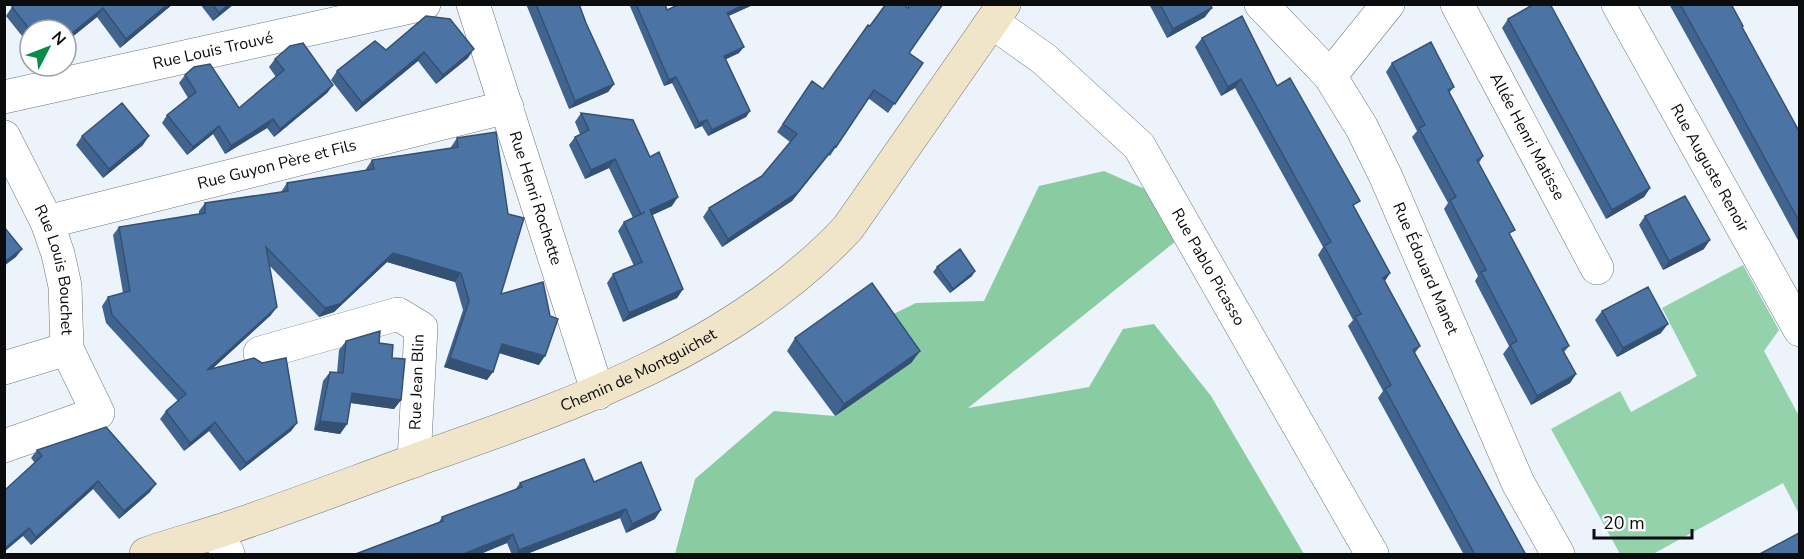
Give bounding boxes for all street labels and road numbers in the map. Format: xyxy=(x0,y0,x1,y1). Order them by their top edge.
street label: Rue Louis Trouvé xyxy=(151,27,275,75)
street label: Allée Henri Matisse xyxy=(1485,69,1570,204)
street label: Rue Auguste Renoir xyxy=(1665,100,1754,236)
street label: Rue Henri Rochette xyxy=(504,128,567,268)
street label: Rue Guyon Père et Fils xyxy=(195,134,359,195)
street label: Rue Édouard Manet xyxy=(1387,199,1464,338)
street label: Rue Louis Bouchet xyxy=(29,201,78,336)
street label: Rue Pablo Picasso xyxy=(1166,204,1250,330)
street label: Chemin de Montguichet xyxy=(557,323,721,417)
street label: Rue Jean Blin xyxy=(404,334,430,430)

